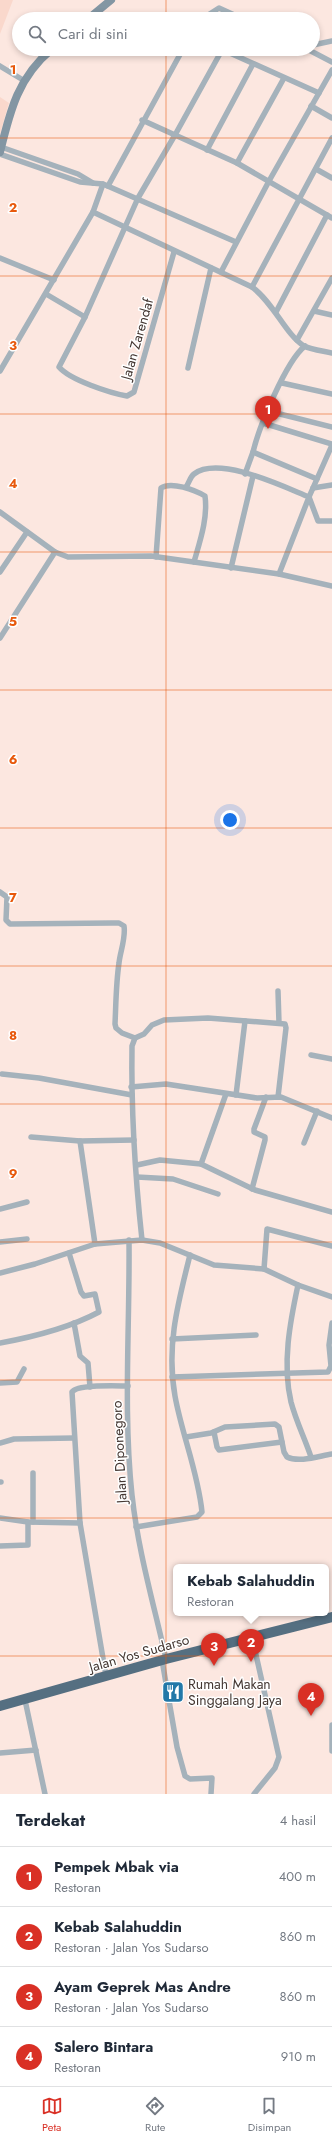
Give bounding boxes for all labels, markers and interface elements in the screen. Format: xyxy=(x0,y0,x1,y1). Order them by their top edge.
search box xyxy=(12,12,320,56)
icon: search xyxy=(26,23,48,45)
text: Cari di sini xyxy=(58,23,128,45)
text: 1 xyxy=(10,60,16,79)
text: 2 xyxy=(9,198,17,217)
street label: Jalan Zarendaf xyxy=(115,295,158,384)
text: 3 xyxy=(9,336,17,355)
pin: 1 xyxy=(255,396,281,429)
text: 4 xyxy=(8,474,18,493)
text: 5 xyxy=(9,612,17,631)
text: 6 xyxy=(9,750,18,769)
your location xyxy=(220,810,240,830)
text: 7 xyxy=(9,888,17,907)
text: 8 xyxy=(9,1026,17,1045)
text: 9 xyxy=(9,1164,18,1183)
street label: Jalan Diponegoro xyxy=(106,1400,132,1506)
popup xyxy=(173,1564,329,1616)
text: Kebab Salahuddin xyxy=(187,1570,315,1592)
text: Restoran xyxy=(187,1592,234,1611)
street label: Jalan Yos Sudarso xyxy=(85,1629,192,1677)
pin: 2 xyxy=(238,1629,264,1662)
pin: 3 xyxy=(201,1633,227,1666)
place label: Rumah Makan Singgalang Jaya xyxy=(188,1674,282,1710)
restaurant icon: Rumah Makan Singgalang Jaya xyxy=(160,1679,186,1705)
pin: 4 xyxy=(298,1683,324,1716)
text: Terdekat xyxy=(16,1808,85,1832)
text: 4 hasil xyxy=(280,1811,316,1830)
text: Pempek Mbak via xyxy=(54,1856,179,1878)
text: 1 xyxy=(26,1867,32,1886)
text: 400 m xyxy=(279,1867,316,1886)
text: Restoran xyxy=(54,1878,101,1897)
text: Kebab Salahuddin xyxy=(54,1916,182,1938)
text: 2 xyxy=(25,1927,33,1946)
text: 860 m xyxy=(280,1927,316,1946)
text: Restoran · Jalan Yos Sudarso xyxy=(54,1938,209,1957)
text: Ayam Geprek Mas Andre xyxy=(54,1976,231,1998)
text: 3 xyxy=(25,1987,33,2006)
text: 860 m xyxy=(280,1987,316,2006)
text: Restoran · Jalan Yos Sudarso xyxy=(54,1998,209,2017)
text: Salero Bintara xyxy=(54,2036,153,2058)
text: 4 xyxy=(24,2047,34,2066)
text: 910 m xyxy=(281,2047,316,2066)
text: Restoran xyxy=(54,2058,101,2077)
tab: Peta xyxy=(41,2095,63,2135)
tab: Rute xyxy=(144,2095,166,2135)
tab: Disimpan xyxy=(248,2095,291,2135)

